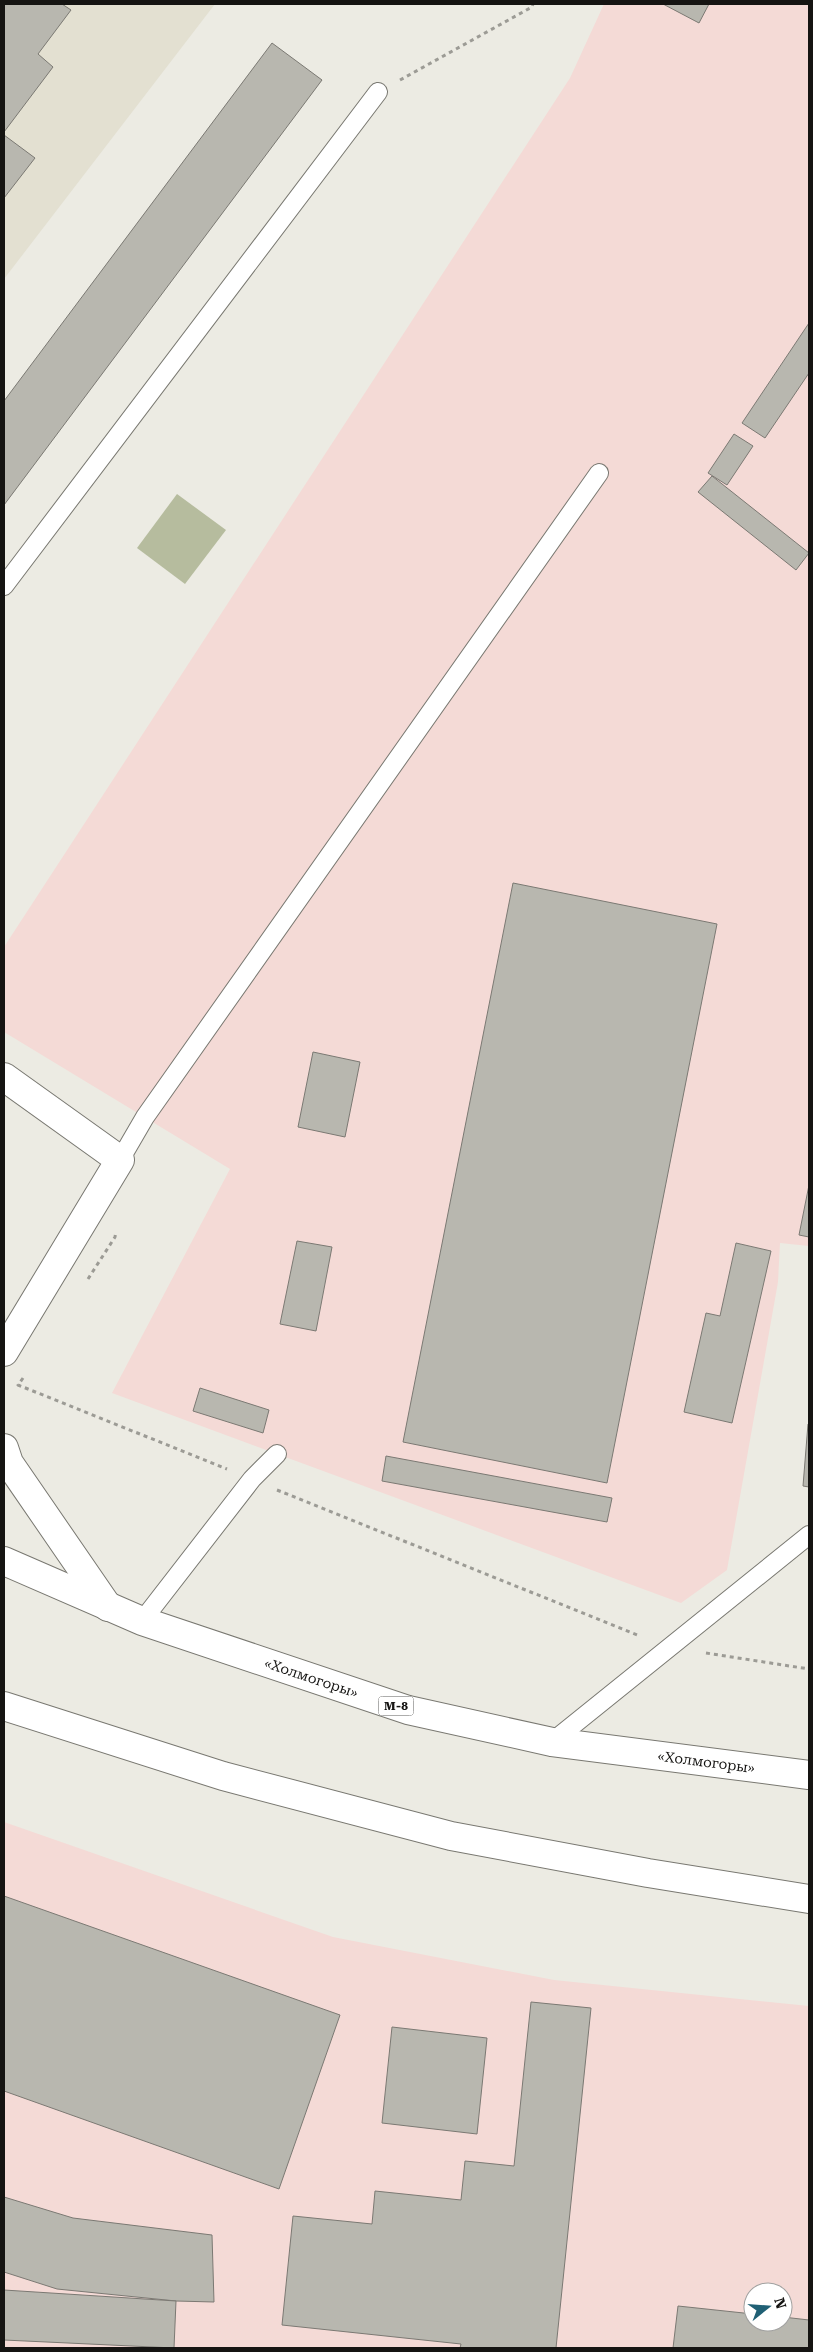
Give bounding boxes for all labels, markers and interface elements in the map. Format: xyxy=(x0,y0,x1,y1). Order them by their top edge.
street label: «Холмогоры» xyxy=(263,1655,360,1701)
road number: М-8 xyxy=(378,1696,414,1715)
street label: «Холмогоры» xyxy=(657,1748,756,1776)
north arrow xyxy=(743,2282,793,2332)
text: N xyxy=(771,2296,790,2311)

